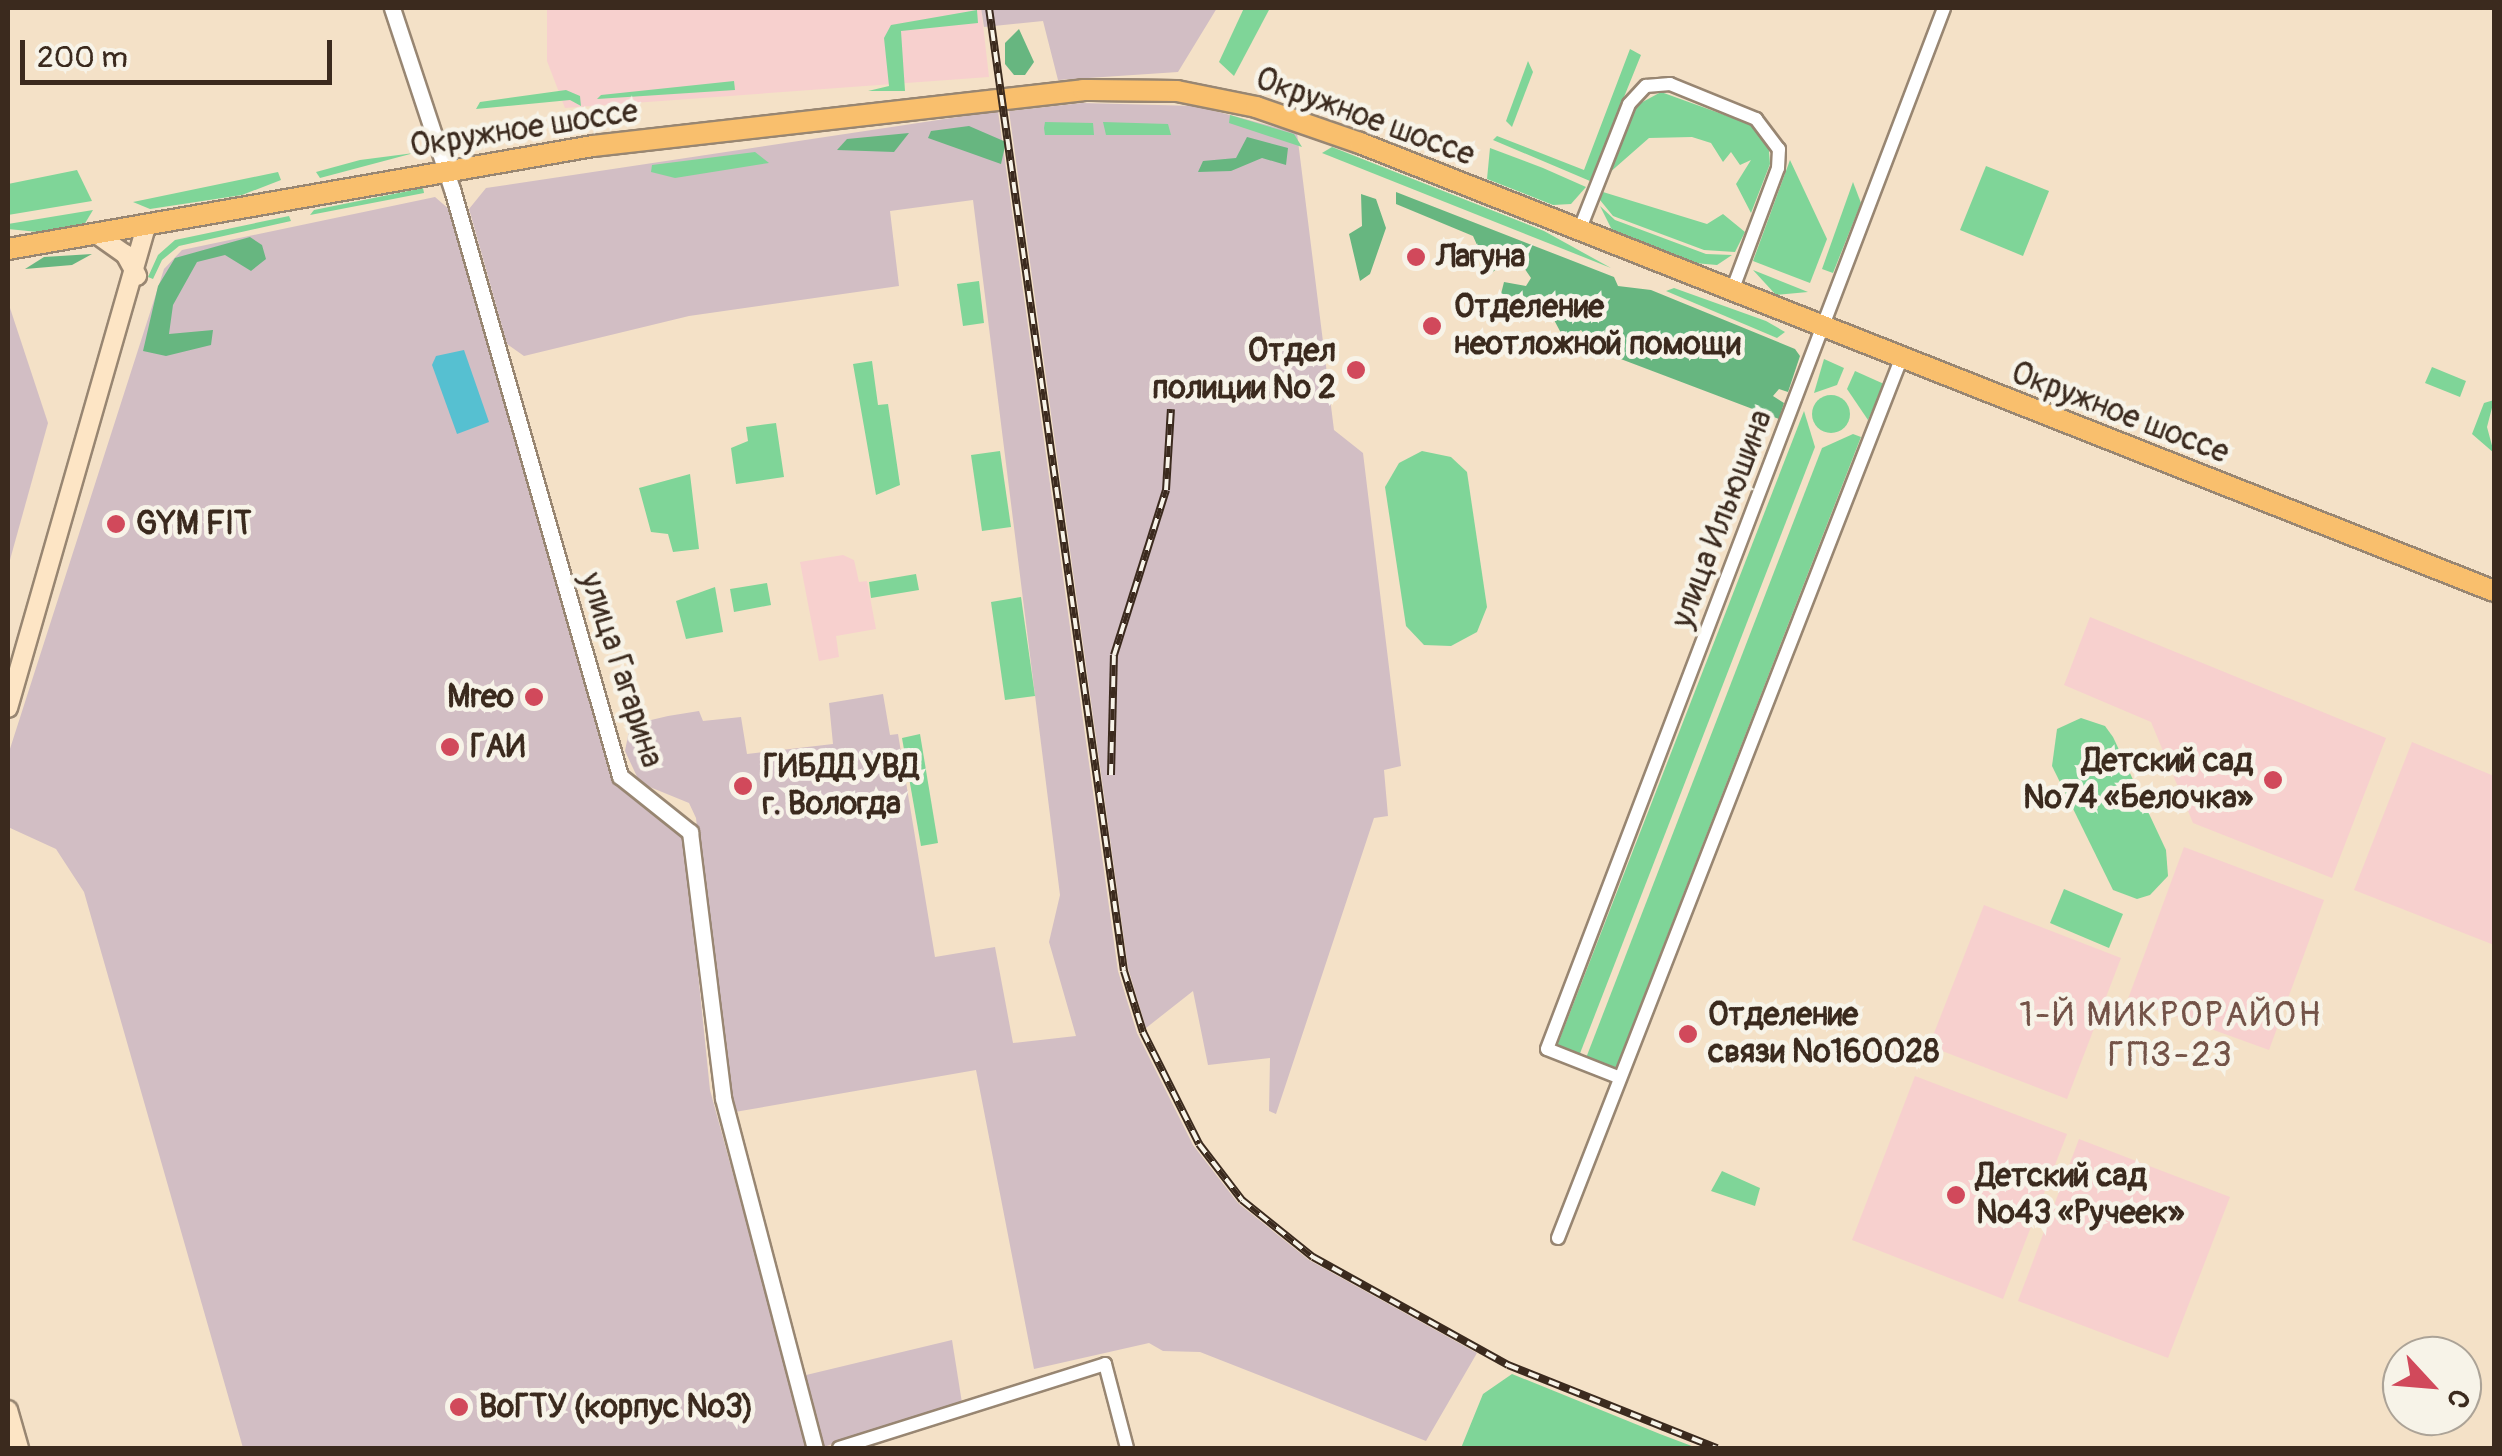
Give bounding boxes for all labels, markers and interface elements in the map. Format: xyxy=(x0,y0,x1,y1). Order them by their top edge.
scale bar xyxy=(25,20,338,82)
text: 200 m xyxy=(37,39,128,76)
street label: Окружное шоссе xyxy=(1250,60,1480,174)
street label: Окружное шоссе xyxy=(407,92,641,166)
place label: Лагуна xyxy=(1436,238,1526,276)
marker: Лагуна xyxy=(1405,246,1427,268)
place label: Отделение неотложной помощи xyxy=(1454,289,1741,364)
marker: Отделение неотложной помощи xyxy=(1419,313,1445,339)
place label: Отдел полиции № 2 xyxy=(1152,333,1336,408)
street label: Окружное шоссе xyxy=(2006,354,2234,472)
marker: Отдел полиции № 2 xyxy=(1345,359,1367,381)
street label: улица Ильюшина xyxy=(1663,405,1781,633)
place label: GYM FIT xyxy=(136,505,252,543)
marker: GYM FIT xyxy=(105,513,127,535)
street label: улица Гагарина xyxy=(571,568,671,772)
place label: Mreo xyxy=(447,678,514,716)
marker: Mreo xyxy=(523,686,545,708)
place label: ГАИ xyxy=(470,728,525,766)
marker: ГАИ xyxy=(439,736,461,758)
place label: Детский сад №74 «Белочка» xyxy=(2023,743,2253,818)
place label: ГИБДД УВД г. Вологда xyxy=(763,749,919,824)
marker: Детский сад №74 «Белочка» xyxy=(2262,769,2284,791)
marker: ГИБДД УВД г. Вологда xyxy=(732,775,754,797)
district label: 1-Й МИКРОРАЙОН ГПЗ-23 xyxy=(2019,994,2323,1076)
place label: Отделение связи №160028 xyxy=(1708,997,1939,1072)
marker: Отделение связи №160028 xyxy=(1677,1023,1699,1045)
place label: Детский сад №43 «Ручеек» xyxy=(1976,1158,2184,1233)
marker: Детский сад №43 «Ручеек» xyxy=(1945,1184,1967,1206)
north arrow xyxy=(2382,1336,2482,1436)
text: С xyxy=(2438,1383,2477,1414)
place label: ВоГТУ (корпус №3) xyxy=(479,1388,754,1426)
marker: ВоГТУ (корпус №3) xyxy=(448,1396,470,1418)

